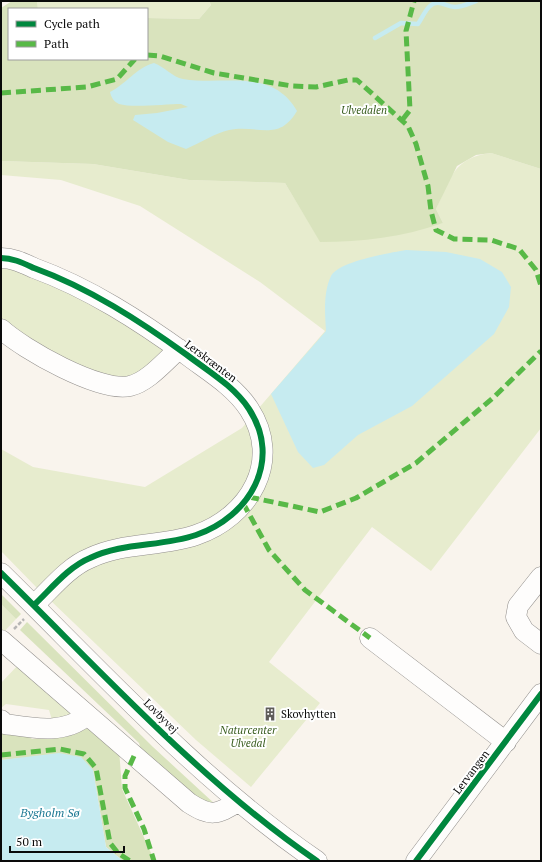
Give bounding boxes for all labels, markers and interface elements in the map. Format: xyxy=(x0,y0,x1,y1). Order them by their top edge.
legend xyxy=(8,8,148,60)
text: Cycle path xyxy=(44,16,100,31)
text: Path xyxy=(44,36,69,51)
park label: Ulvedalen xyxy=(341,103,387,117)
street label: Lerskrænten xyxy=(182,337,240,385)
street label: Lovbyvej xyxy=(141,696,181,736)
building icon: Skovhytten xyxy=(262,706,278,722)
place label: Skovhytten xyxy=(281,707,337,721)
park label: Naturcenter Ulvedal xyxy=(219,723,277,750)
street label: Lervangen xyxy=(450,747,492,797)
water label: Bygholm Sø xyxy=(19,805,81,820)
scale bar xyxy=(10,828,124,854)
text: 50 m xyxy=(16,834,43,849)

